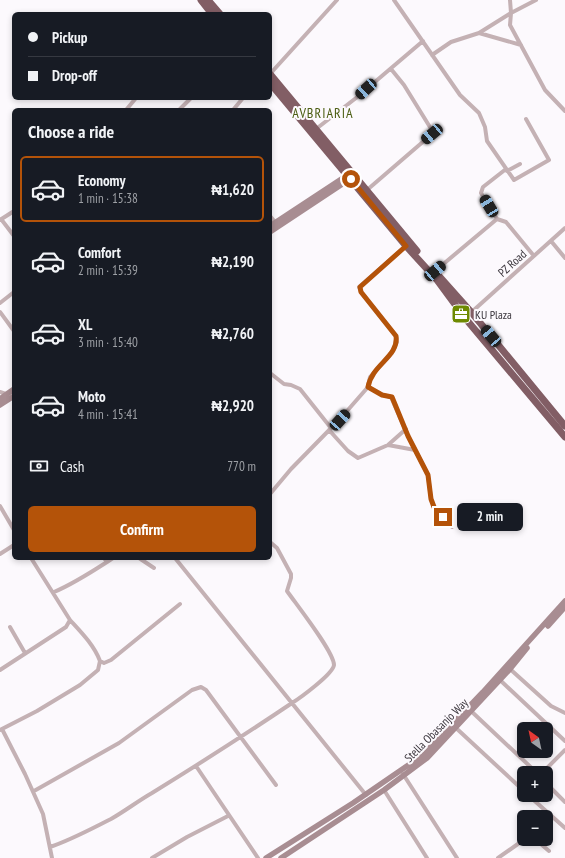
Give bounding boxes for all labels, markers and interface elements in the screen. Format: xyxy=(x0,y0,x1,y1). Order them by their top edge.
text: Pickup xyxy=(52,28,87,47)
text: Drop-off xyxy=(52,66,97,85)
car xyxy=(353,77,379,101)
district label: AVBRIARIA xyxy=(292,104,354,122)
text: Choose a ride xyxy=(28,120,114,143)
car xyxy=(419,122,445,146)
route start xyxy=(342,170,360,188)
icon: car xyxy=(30,171,66,207)
text: Economy xyxy=(78,171,126,190)
text: ₦1,620 xyxy=(211,180,254,199)
text: 1 min · 15:38 xyxy=(78,190,138,207)
car xyxy=(478,193,500,219)
icon: car xyxy=(30,243,66,279)
text: Comfort xyxy=(78,243,121,262)
street label: PZ Road xyxy=(495,246,529,280)
text: ₦2,190 xyxy=(211,252,254,271)
car xyxy=(422,259,448,283)
text: 2 min · 15:39 xyxy=(78,262,138,279)
office icon: KU Plaza xyxy=(450,303,472,325)
place label: KU Plaza xyxy=(475,307,512,322)
icon: car xyxy=(30,315,66,351)
text: XL xyxy=(78,315,92,334)
car xyxy=(479,323,503,349)
text: ₦2,760 xyxy=(211,324,254,343)
text: 3 min · 15:40 xyxy=(78,334,138,351)
icon: car xyxy=(30,387,66,423)
text: Moto xyxy=(78,387,106,406)
text: ₦2,920 xyxy=(211,396,254,415)
text: 4 min · 15:41 xyxy=(78,406,138,423)
car xyxy=(328,407,352,433)
icon: cash xyxy=(28,455,50,477)
text: Cash xyxy=(60,457,84,476)
text: 770 m xyxy=(227,458,256,475)
callout: 2 min xyxy=(457,503,523,531)
button: Confirm xyxy=(28,506,256,552)
route end xyxy=(434,508,452,526)
text: 2 min xyxy=(477,508,503,525)
street label: Stella Obasanjo Way xyxy=(401,695,471,765)
north arrow xyxy=(517,722,553,758)
map controls xyxy=(517,722,553,846)
button: + xyxy=(517,766,553,802)
button: − xyxy=(517,810,553,846)

